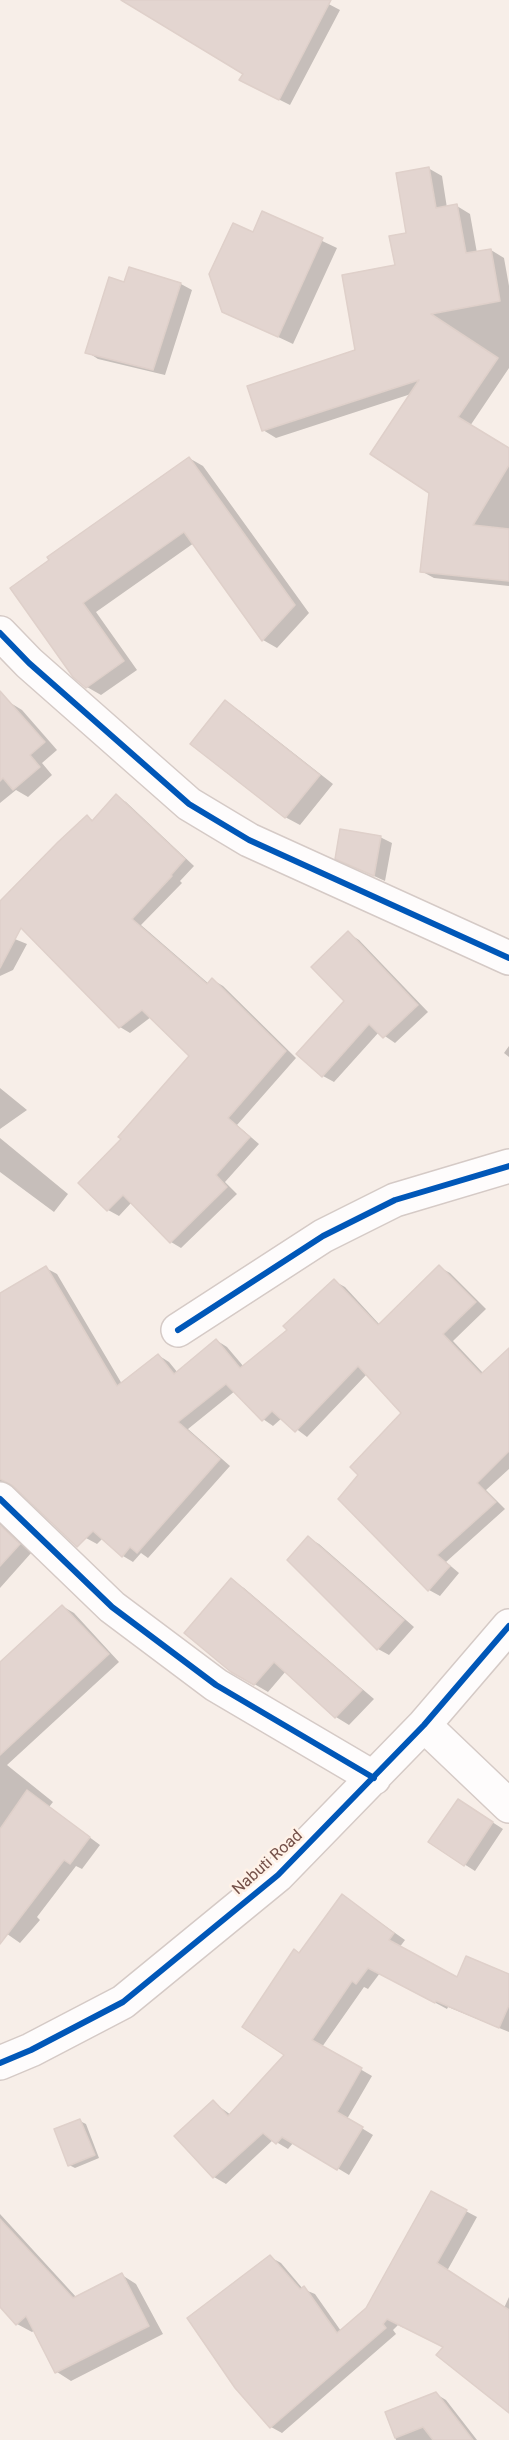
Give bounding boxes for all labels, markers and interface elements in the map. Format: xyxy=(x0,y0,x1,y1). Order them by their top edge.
street label: Nabuti Road xyxy=(229,1827,307,1899)

